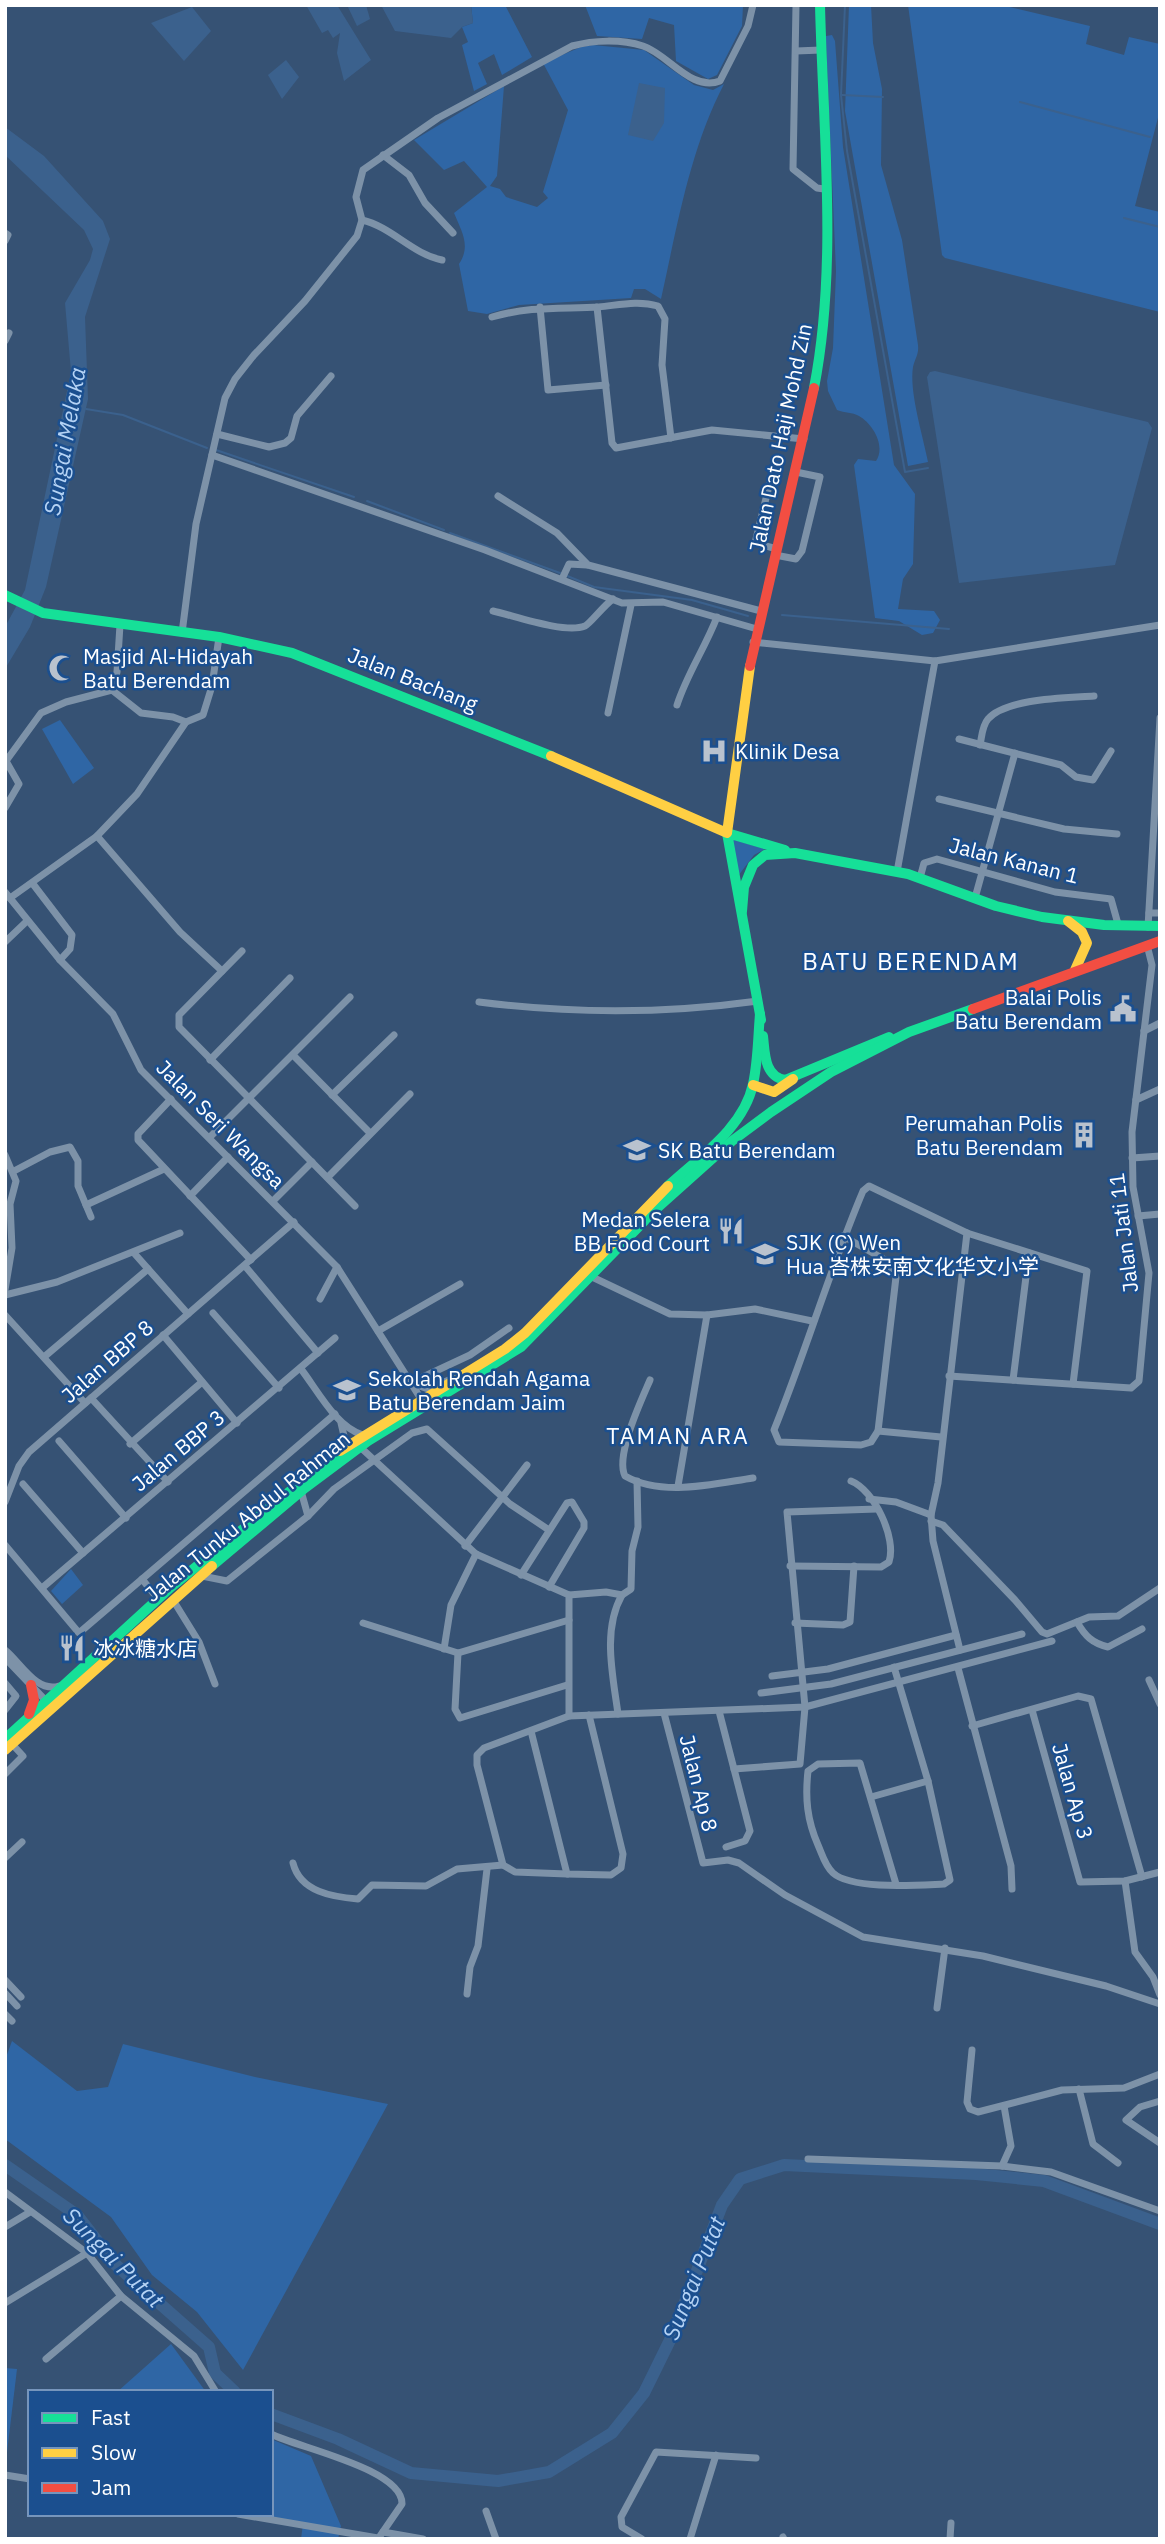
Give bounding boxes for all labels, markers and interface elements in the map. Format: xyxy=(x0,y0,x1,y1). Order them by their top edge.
street label: Jalan Dato Haji Mohd Zin xyxy=(742,321,818,555)
water label: Sungai Melaka xyxy=(36,365,92,517)
street label: Jalan Bachang xyxy=(344,640,482,718)
place label: Masjid Al-Hidayah Batu Berendam xyxy=(83,642,253,694)
mosque icon: Masjid Al-Hidayah Batu Berendam xyxy=(47,653,77,683)
hospital icon: Klinik Desa xyxy=(699,736,729,766)
place label: Klinik Desa xyxy=(735,737,840,765)
street label: Jalan Kanan 1 xyxy=(946,830,1082,890)
district label: BATU BERENDAM xyxy=(802,945,1020,977)
place label: Balai Polis Batu Berendam xyxy=(955,983,1102,1035)
public building icon: Balai Polis Batu Berendam xyxy=(1108,994,1138,1024)
street label: Jalan Seri Wangsa xyxy=(150,1053,292,1195)
place label: Perumahan Polis Batu Berendam xyxy=(905,1109,1063,1161)
building icon: Perumahan Polis Batu Berendam xyxy=(1069,1120,1099,1150)
school or university icon: SK Batu Berendam xyxy=(622,1135,652,1165)
place label: SK Batu Berendam xyxy=(658,1136,836,1164)
street label: Jalan Jati 11 xyxy=(1102,1172,1144,1294)
place label: Medan Selera BB Food Court xyxy=(574,1205,710,1257)
restaurant icon: Medan Selera BB Food Court xyxy=(716,1216,746,1246)
place label: SJK (C) Wen Hua 峇株安南文化华文小学 xyxy=(786,1228,1039,1280)
school or university icon: SJK (C) Wen Hua 峇株安南文化华文小学 xyxy=(750,1239,780,1269)
street label: Jalan BBP 8 xyxy=(55,1313,159,1409)
place label: Sekolah Rendah Agama Batu Berendam Jaim xyxy=(368,1364,590,1416)
school or university icon: Sekolah Rendah Agama Batu Berendam Jaim xyxy=(332,1375,362,1405)
street label: Jalan BBP 3 xyxy=(126,1403,230,1497)
district label: TAMAN ARA xyxy=(606,1420,750,1450)
street label: Jalan Tunku Abdul Rahman xyxy=(138,1424,356,1608)
restaurant icon: 冰冰糖水店 xyxy=(57,1633,87,1663)
place label: 冰冰糖水店 xyxy=(93,1634,198,1662)
street label: Jalan Ap 8 xyxy=(673,1732,725,1834)
street label: Jalan Ap 3 xyxy=(1046,1740,1100,1842)
water label: Sungai Putat xyxy=(57,2200,171,2314)
water label: Sungai Putat xyxy=(655,2211,732,2344)
legend xyxy=(28,2390,273,2516)
text: Fast xyxy=(91,2403,131,2431)
text: Slow xyxy=(91,2438,137,2466)
text: Jam xyxy=(91,2473,131,2501)

